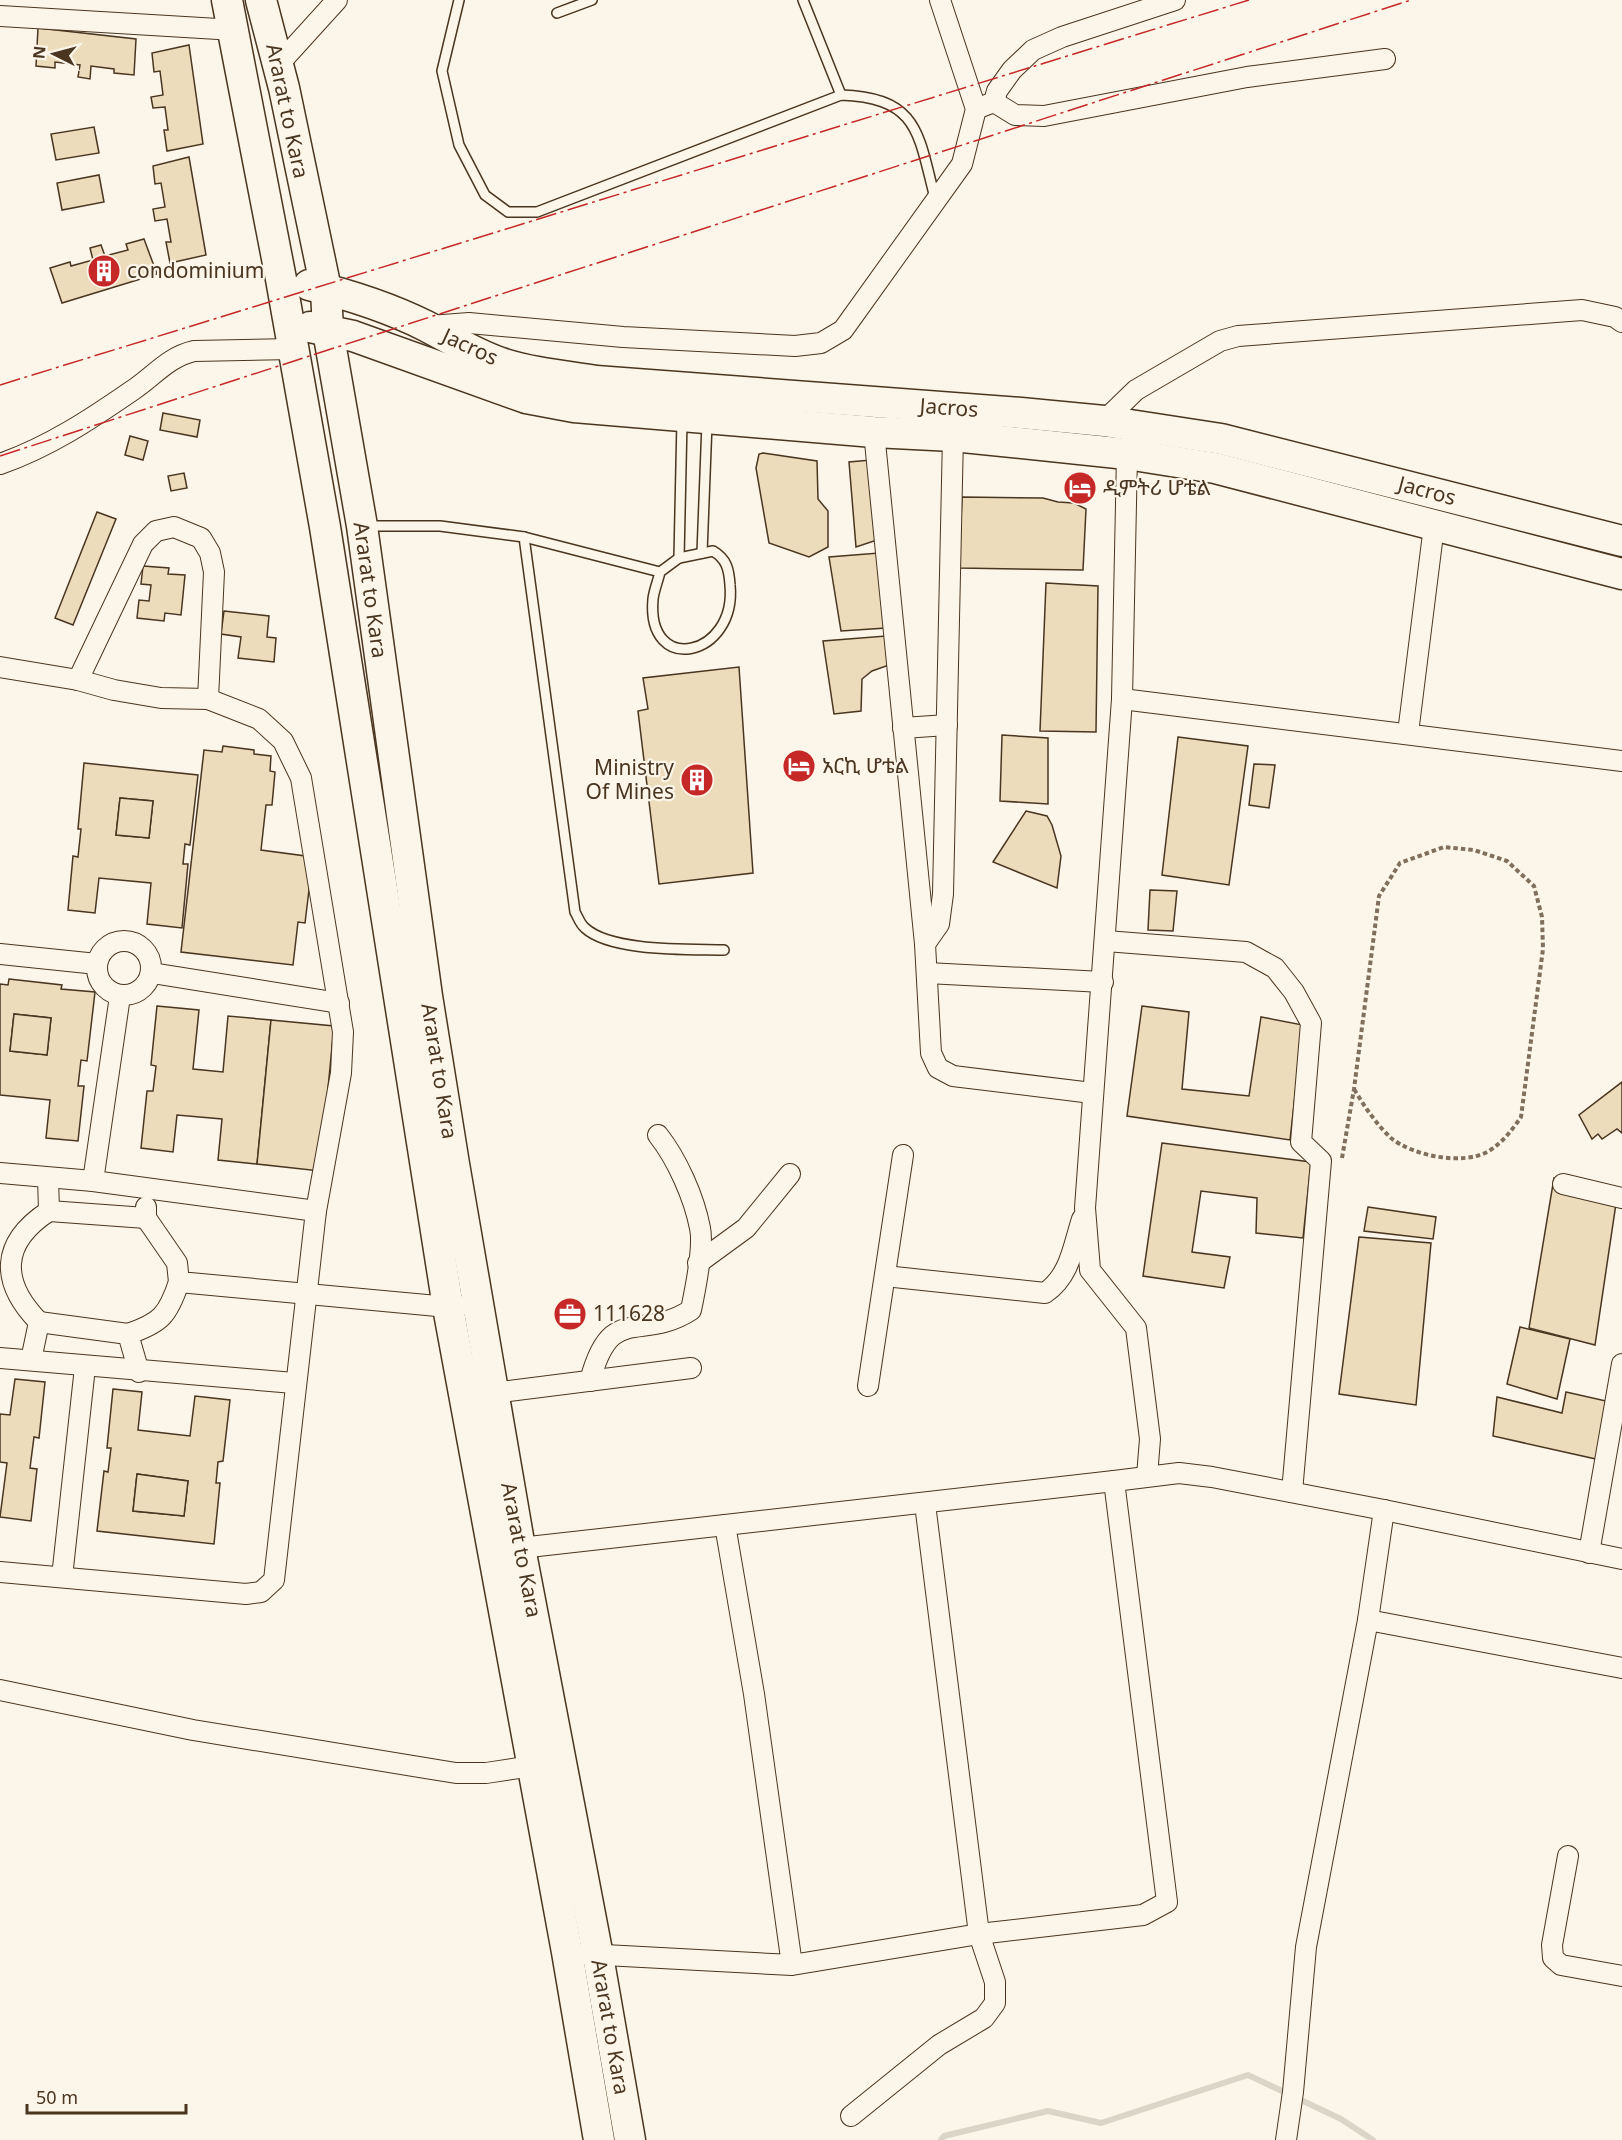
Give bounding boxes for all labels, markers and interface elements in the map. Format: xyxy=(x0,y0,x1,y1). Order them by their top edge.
north arrow xyxy=(24,24,84,84)
street label: Ararat to Kara xyxy=(260,41,316,181)
text: N xyxy=(27,45,51,60)
building icon: condominium xyxy=(86,253,122,289)
place label: condominium xyxy=(127,256,264,284)
street label: Jacros xyxy=(436,320,503,371)
street label: Jacros xyxy=(917,391,979,423)
street label: Jacros xyxy=(1393,468,1459,511)
hotel icon: ዲምትሪ ሆቴል xyxy=(1062,470,1098,506)
place label: ዲምትሪ ሆቴል xyxy=(1103,473,1211,501)
street label: Ararat to Kara xyxy=(348,520,394,660)
hotel icon: አርኪ ሆቴል xyxy=(781,748,817,784)
place label: አርኪ ሆቴል xyxy=(822,751,909,779)
place label: Ministry Of Mines xyxy=(586,753,674,805)
building icon: Ministry Of Mines xyxy=(679,762,715,798)
street label: Ararat to Kara xyxy=(415,1001,465,1141)
office icon: 111628 xyxy=(552,1296,588,1332)
place label: 111628 xyxy=(593,1299,665,1327)
street label: Ararat to Kara xyxy=(495,1480,549,1620)
street label: Ararat to Kara xyxy=(585,1957,637,2097)
scale bar xyxy=(27,2077,186,2115)
text: 50 m xyxy=(36,2085,78,2109)

